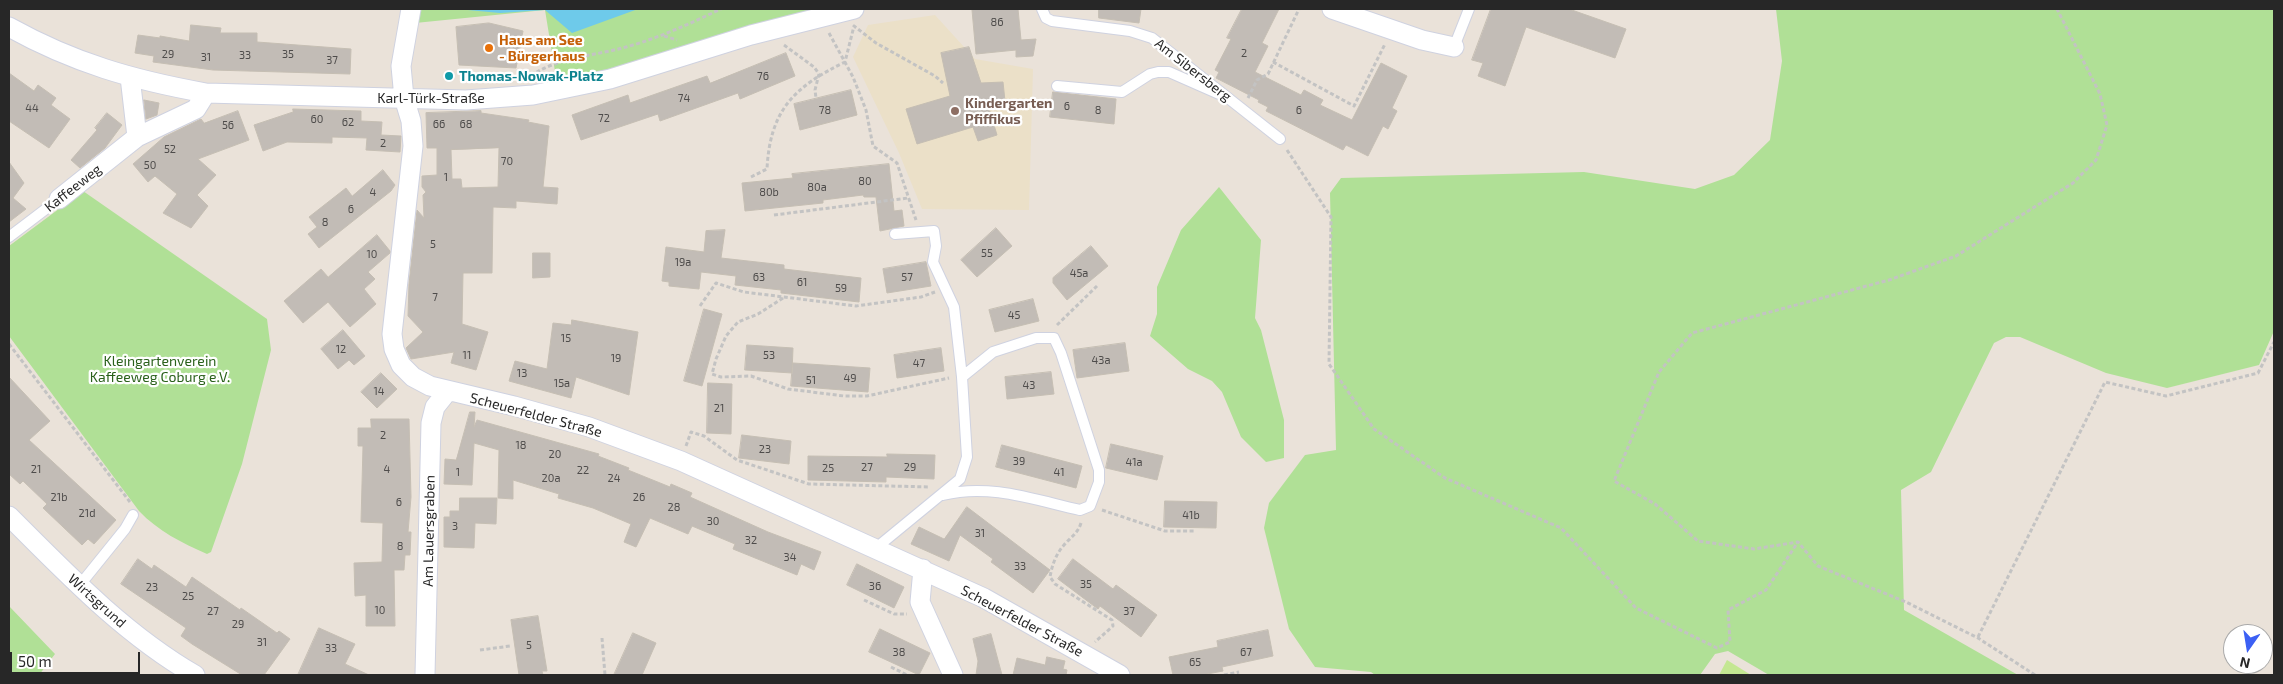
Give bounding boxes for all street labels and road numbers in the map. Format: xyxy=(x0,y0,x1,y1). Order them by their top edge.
street label: Am Sibersberg xyxy=(1151,35,1235,105)
street label: Karl-Türk-Straße xyxy=(377,90,485,106)
street label: Kaffeeweg xyxy=(41,161,105,215)
street label: Scheuerfelder Straße xyxy=(468,389,604,441)
street label: Am Lauersgraben xyxy=(420,475,438,587)
street label: Wirtsgrund xyxy=(64,571,130,631)
street label: Scheuerfelder Straße xyxy=(958,582,1086,660)

